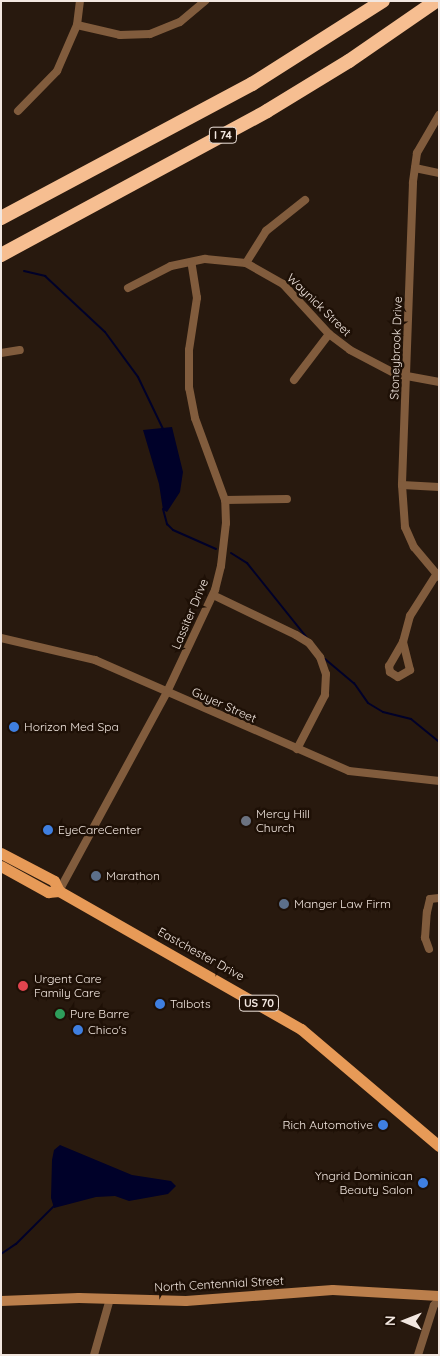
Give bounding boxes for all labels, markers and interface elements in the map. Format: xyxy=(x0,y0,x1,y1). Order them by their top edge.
road number: I 74 xyxy=(208,126,238,144)
street label: Waynick Street xyxy=(284,271,354,339)
street label: Stoneybrook Drive xyxy=(387,296,405,400)
street label: Lassiter Drive xyxy=(169,577,211,651)
street label: Guyer Street xyxy=(189,684,259,726)
place label: Horizon Med Spa xyxy=(24,720,119,734)
marker: Horizon Med Spa xyxy=(8,721,20,733)
place label: Mercy Hill Church xyxy=(256,807,310,835)
marker: Mercy Hill Church xyxy=(240,815,252,827)
place label: EyeCareCenter xyxy=(58,823,141,837)
marker: EyeCareCenter xyxy=(42,824,54,836)
place label: Marathon xyxy=(106,869,160,883)
marker: Marathon xyxy=(90,870,102,882)
place label: Manger Law Firm xyxy=(294,897,391,911)
marker: Manger Law Firm xyxy=(278,898,290,910)
street label: Eastchester Drive xyxy=(155,924,247,984)
place label: Urgent Care Family Care xyxy=(34,972,102,1000)
marker: Urgent Care Family Care xyxy=(16,979,30,993)
road number: US 70 xyxy=(238,994,280,1011)
place label: Talbots xyxy=(170,997,211,1011)
marker: Talbots xyxy=(154,998,166,1010)
place label: Pure Barre xyxy=(70,1007,129,1021)
marker: Pure Barre xyxy=(54,1008,66,1020)
place label: Chico's xyxy=(88,1023,127,1037)
marker: Chico's xyxy=(72,1024,84,1036)
place label: Rich Automotive xyxy=(282,1118,373,1132)
marker: Rich Automotive xyxy=(377,1119,389,1131)
place label: Yngrid Dominican Beauty Salon xyxy=(315,1169,413,1197)
marker: Yngrid Dominican Beauty Salon xyxy=(417,1177,429,1189)
street label: North Centennial Street xyxy=(154,1273,284,1295)
north arrow xyxy=(380,1296,430,1346)
text: N xyxy=(381,1315,399,1326)

